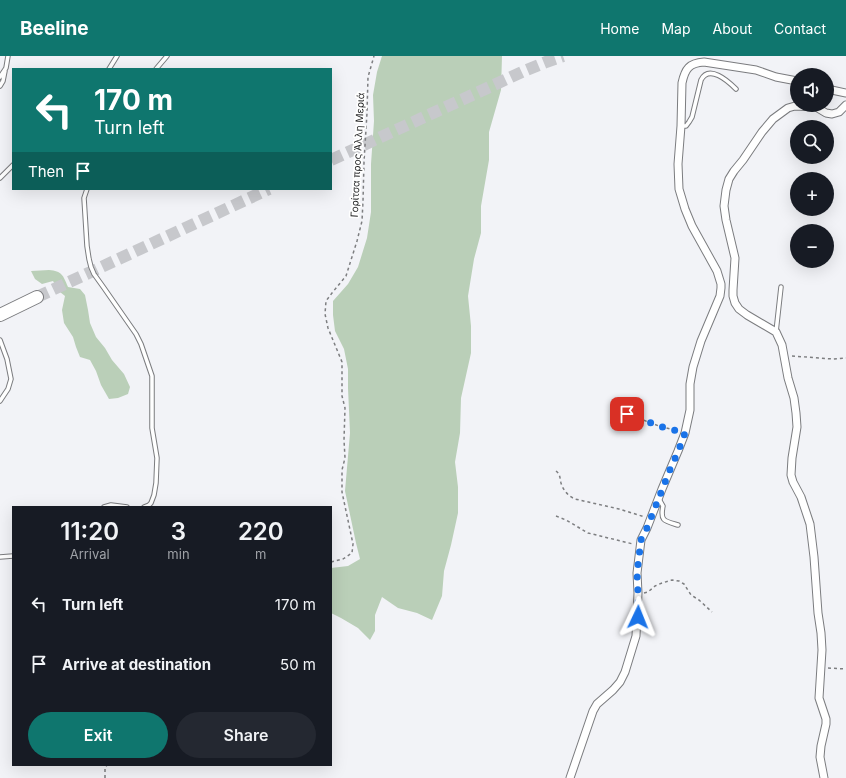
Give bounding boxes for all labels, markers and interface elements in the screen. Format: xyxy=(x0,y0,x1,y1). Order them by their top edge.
text: Beeline xyxy=(20,17,89,40)
text: Home xyxy=(600,20,639,37)
text: Map xyxy=(661,20,691,37)
text: About xyxy=(713,20,752,37)
text: Contact xyxy=(774,20,826,37)
map controls xyxy=(790,68,834,268)
button: sound xyxy=(790,68,834,112)
text: 170 m xyxy=(94,83,173,117)
icon: left xyxy=(28,84,80,136)
street label: Γορίτσα προς Άλλη Μεριά xyxy=(348,92,367,218)
text: Turn left xyxy=(94,117,164,138)
button: search xyxy=(790,120,834,164)
icon: arrive xyxy=(72,160,94,182)
text: Then xyxy=(28,162,64,181)
button: + xyxy=(790,172,834,216)
button: − xyxy=(790,224,834,268)
pin xyxy=(610,397,644,431)
icon: arrive xyxy=(616,403,638,425)
text: 11:20 xyxy=(60,517,119,546)
text: 3 xyxy=(171,517,186,546)
text: 220 xyxy=(238,517,284,546)
text: Arrival xyxy=(70,546,110,562)
text: min xyxy=(167,546,190,562)
text: m xyxy=(255,546,266,562)
icon: left xyxy=(28,593,50,615)
text: Turn left xyxy=(62,595,123,614)
text: 170 m xyxy=(275,595,316,614)
position arrow xyxy=(617,596,659,638)
icon: arrive xyxy=(28,653,50,675)
text: Arrive at destination xyxy=(62,655,211,674)
text: 50 m xyxy=(280,655,316,674)
button: Exit xyxy=(28,712,168,758)
button: Share xyxy=(176,712,316,758)

